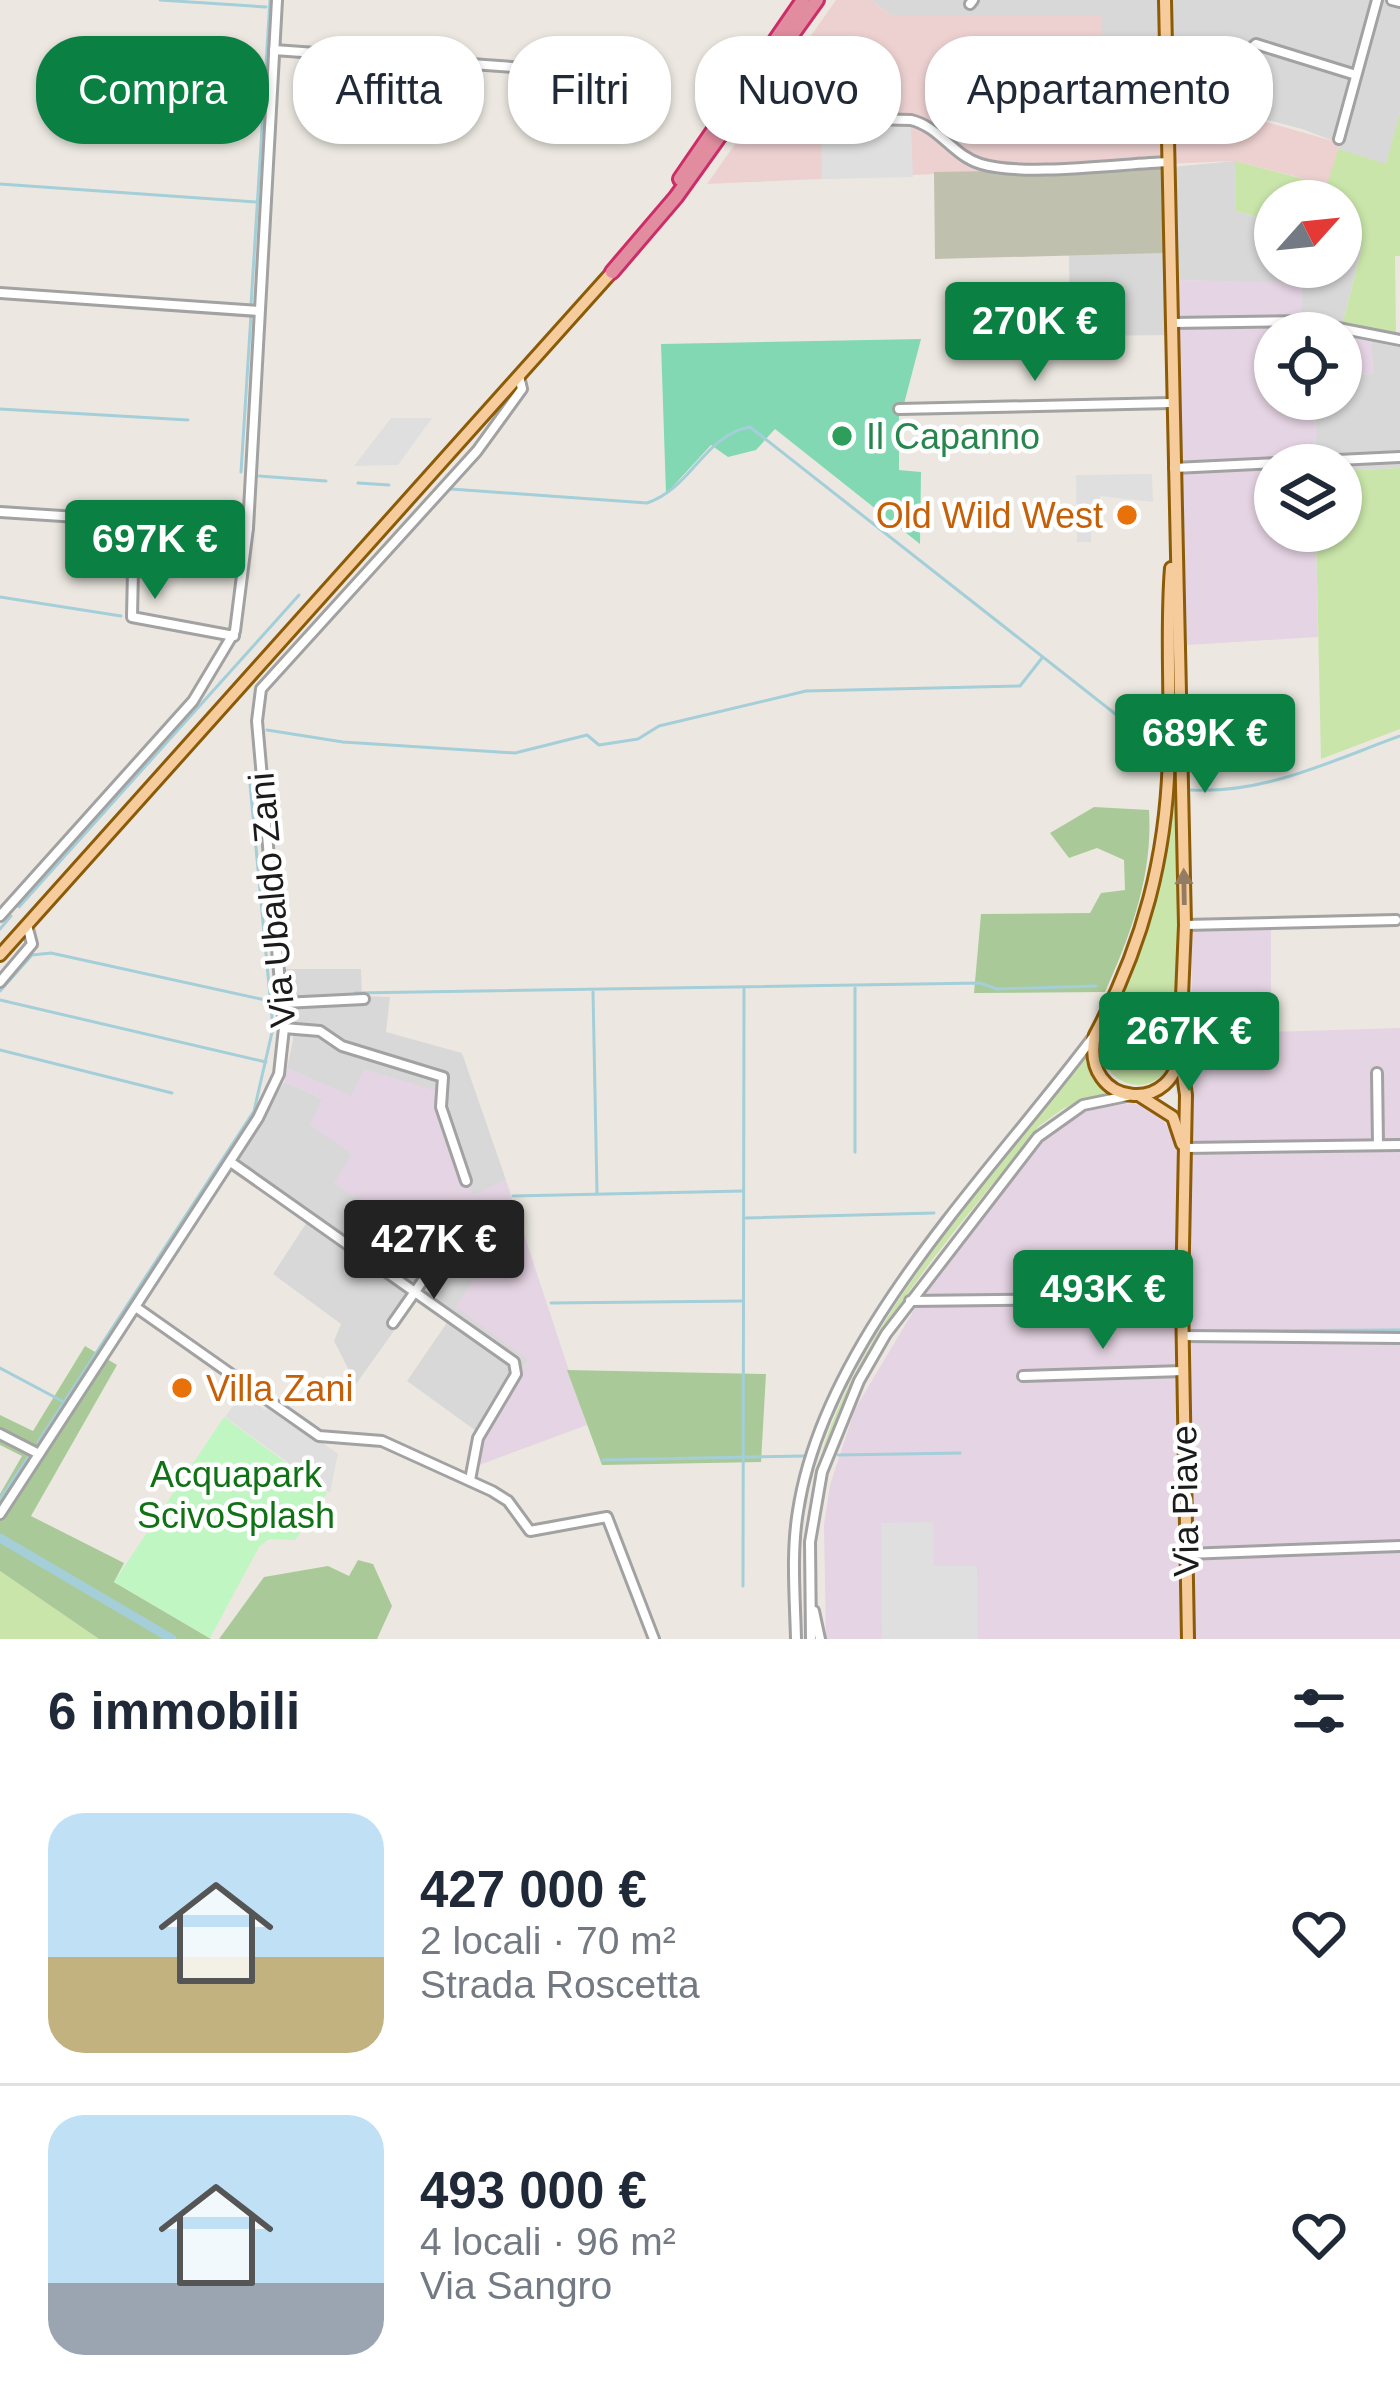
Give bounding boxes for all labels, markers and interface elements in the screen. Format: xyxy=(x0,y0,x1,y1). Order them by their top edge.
chip: Compra xyxy=(36,36,269,144)
chip: Affitta xyxy=(293,36,484,144)
chip: Filtri xyxy=(508,36,671,144)
chip: Nuovo xyxy=(695,36,901,144)
chip: Appartamento xyxy=(925,36,1273,144)
north arrow xyxy=(1254,180,1362,288)
map controls xyxy=(1254,180,1362,552)
pin: 270K € xyxy=(937,282,1133,384)
text: 270K € xyxy=(972,299,1098,342)
button: locate xyxy=(1254,312,1362,420)
place label: Il Capanno xyxy=(866,416,1040,457)
marker: Il Capanno xyxy=(829,423,855,449)
button: layers xyxy=(1254,444,1362,552)
place label: Old Wild West xyxy=(876,495,1103,536)
pin: 697K € xyxy=(57,500,253,602)
marker: Old Wild West xyxy=(1114,502,1140,528)
text: 697K € xyxy=(92,517,218,560)
pin: 689K € xyxy=(1107,694,1303,796)
text: 689K € xyxy=(1142,711,1268,754)
street label: Via Ubaldo Zani xyxy=(240,771,304,1029)
one-way arrow xyxy=(1175,867,1194,905)
pin: 267K € xyxy=(1091,992,1287,1094)
text: 267K € xyxy=(1126,1009,1252,1052)
pin: 427K € xyxy=(336,1200,532,1302)
text: 427K € xyxy=(371,1217,497,1260)
pin: 493K € xyxy=(1005,1250,1201,1352)
text: 493K € xyxy=(1040,1267,1166,1310)
place label: Villa Zani xyxy=(206,1368,353,1409)
marker: Villa Zani xyxy=(169,1375,195,1401)
street label: Via Piave xyxy=(1163,1425,1207,1577)
park label: Acquapark ScivoSplash xyxy=(137,1454,335,1536)
icon: filters xyxy=(1286,1678,1352,1744)
text: 6 immobili xyxy=(48,1683,300,1740)
icon: home xyxy=(144,1861,288,2005)
text: 427 000 € xyxy=(420,1861,647,1918)
icon: heart xyxy=(1286,1900,1352,1966)
text: 2 locali · 70 m² xyxy=(420,1919,676,1962)
text: Strada Roscetta xyxy=(420,1963,700,2006)
text: 493 000 € xyxy=(420,2162,647,2219)
icon: home xyxy=(144,2163,288,2307)
icon: heart xyxy=(1286,2202,1352,2268)
text: 4 locali · 96 m² xyxy=(420,2220,676,2263)
text: Via Sangro xyxy=(420,2264,612,2307)

